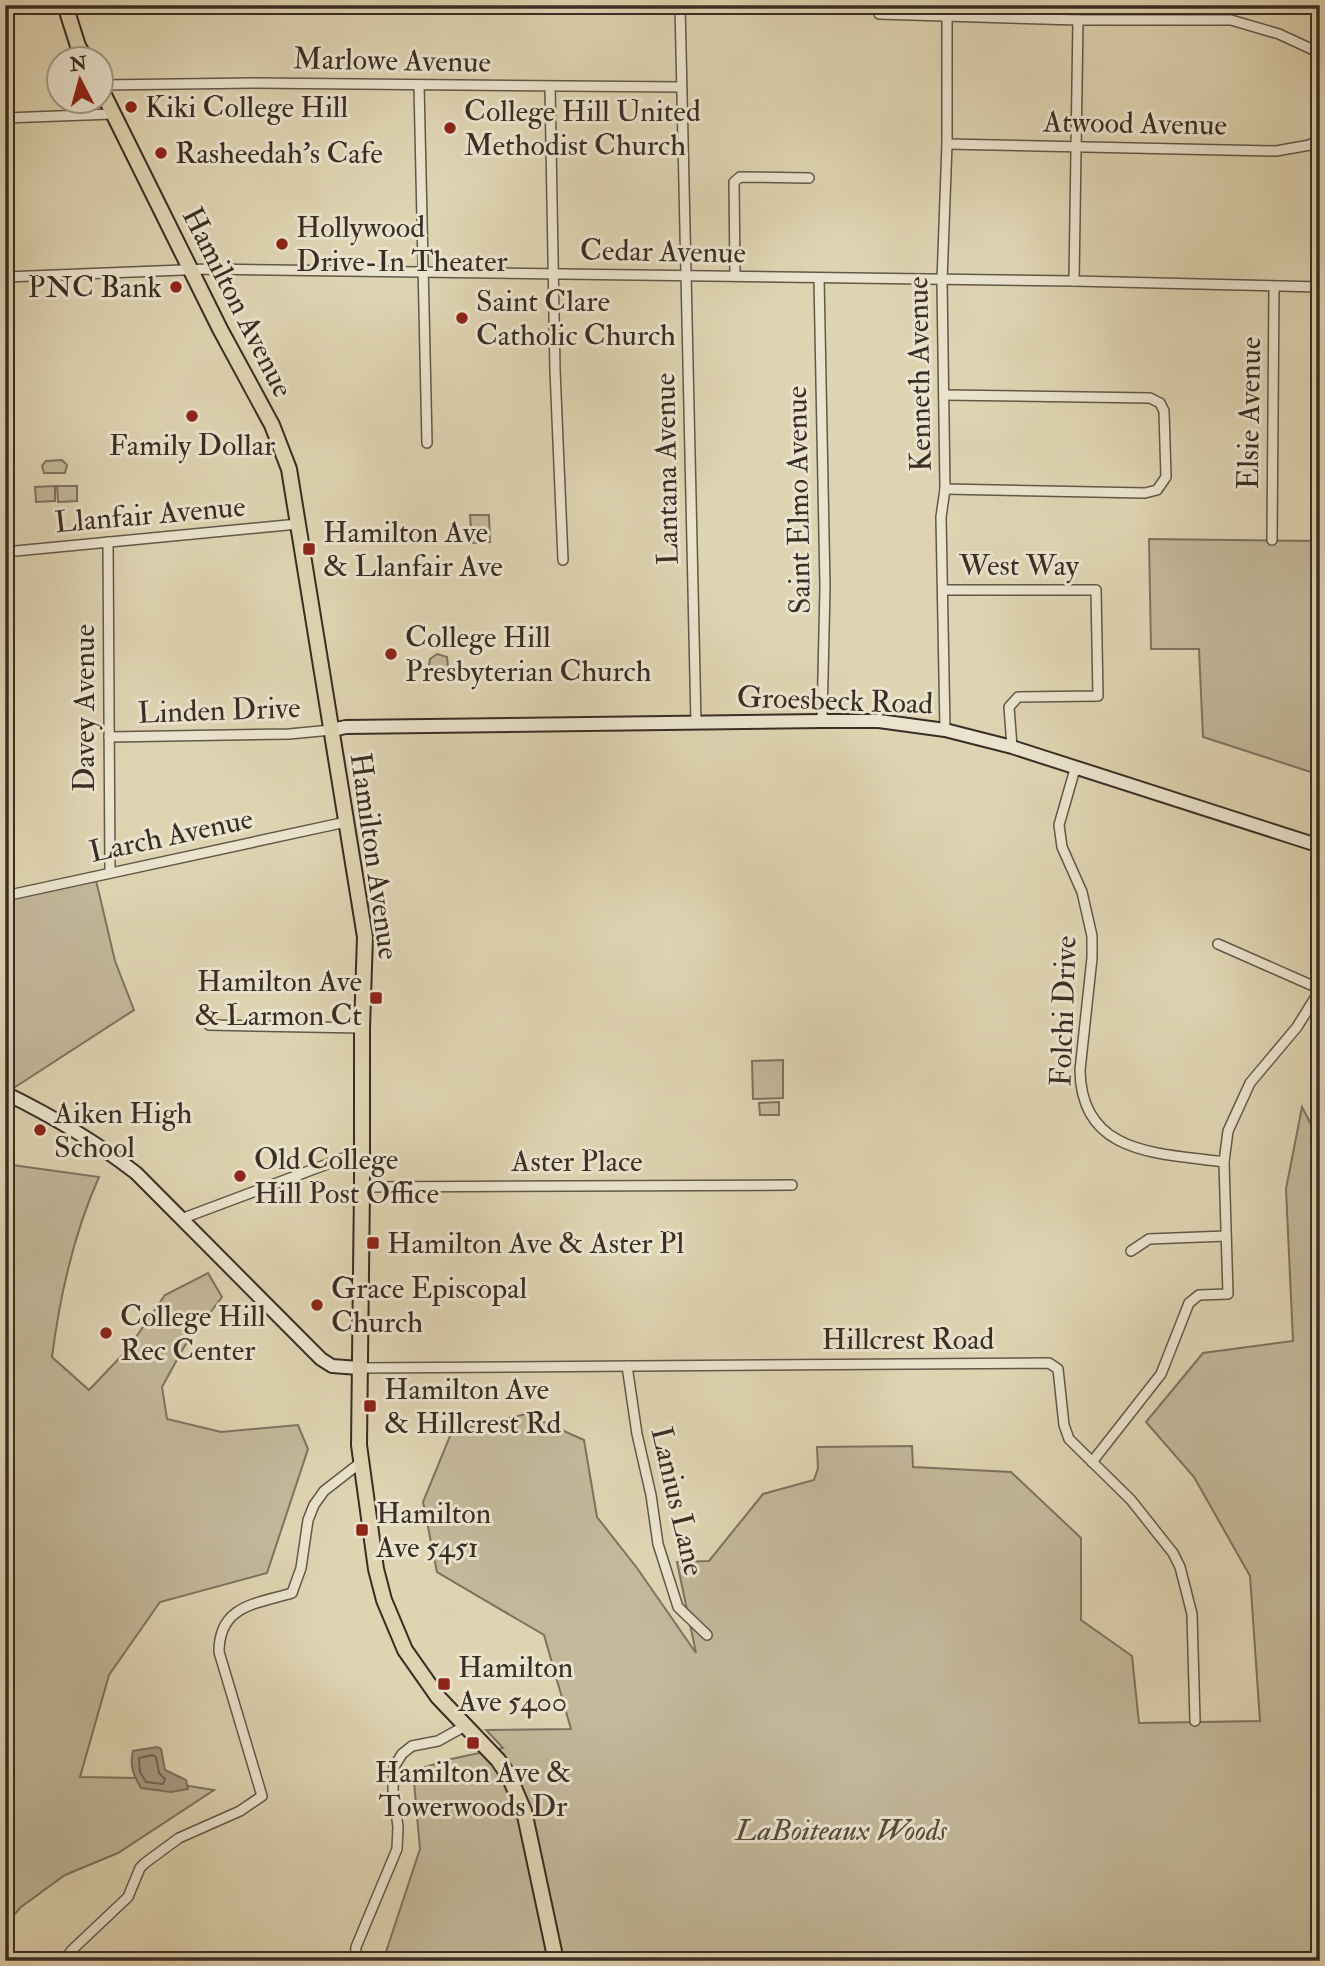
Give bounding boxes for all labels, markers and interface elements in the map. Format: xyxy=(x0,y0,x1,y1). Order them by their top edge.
street label: Marlowe Avenue xyxy=(293,40,491,81)
north arrow xyxy=(46,46,116,116)
text: N xyxy=(68,51,89,77)
place label: Kiki College Hill xyxy=(145,89,349,126)
place label: College Hill United Methodist Church xyxy=(464,93,701,164)
marker: Kiki College Hill xyxy=(123,99,139,115)
street label: Atwood Avenue xyxy=(1042,103,1227,144)
marker: College Hill United Methodist Church xyxy=(442,120,458,136)
place label: Rasheedah's Cafe xyxy=(175,135,383,172)
marker: Rasheedah's Cafe xyxy=(153,145,169,161)
street label: Hamilton Avenue xyxy=(174,201,301,403)
place label: Hollywood Drive-In Theater xyxy=(296,209,508,280)
street label: Cedar Avenue xyxy=(580,232,746,271)
marker: Hollywood Drive-In Theater xyxy=(274,236,290,252)
place label: PNC Bank xyxy=(28,269,162,306)
street label: Kenneth Avenue xyxy=(899,276,940,472)
marker: PNC Bank xyxy=(168,279,184,295)
place label: Saint Clare Catholic Church xyxy=(476,283,676,354)
marker: Saint Clare Catholic Church xyxy=(454,310,470,326)
street label: Elsie Avenue xyxy=(1230,336,1269,490)
street label: Lantana Avenue xyxy=(646,372,687,566)
street label: Saint Elmo Avenue xyxy=(778,385,819,614)
marker: Family Dollar xyxy=(184,408,200,424)
place label: Family Dollar xyxy=(109,427,275,464)
street label: Llanfair Avenue xyxy=(53,488,247,541)
place label: Hamilton Ave & Llanfair Ave xyxy=(323,514,503,585)
marker: Hamilton Ave & Llanfair Ave xyxy=(301,541,317,557)
street label: West Way xyxy=(958,547,1080,584)
place label: College Hill Presbyterian Church xyxy=(405,619,652,690)
street label: Davey Avenue xyxy=(66,624,103,792)
marker: College Hill Presbyterian Church xyxy=(383,646,399,662)
street label: Groesbeck Road xyxy=(736,679,934,722)
street label: Linden Drive xyxy=(137,689,301,732)
street label: Hamilton Avenue xyxy=(342,750,407,962)
street label: Larch Avenue xyxy=(86,800,256,871)
street label: Folchi Drive xyxy=(1042,935,1085,1087)
place label: Hamilton Ave & Larmon Ct xyxy=(195,963,362,1034)
marker: Hamilton Ave & Larmon Ct xyxy=(368,990,384,1006)
place label: Aiken High School xyxy=(53,1095,193,1166)
marker: Aiken High School xyxy=(32,1122,48,1138)
place label: Old College Hill Post Office xyxy=(254,1141,439,1212)
street label: Aster Place xyxy=(510,1143,643,1180)
marker: Old College Hill Post Office xyxy=(232,1168,248,1184)
place label: Hamilton Ave & Aster Pl xyxy=(387,1225,684,1262)
marker: Hamilton Ave & Aster Pl xyxy=(365,1235,381,1251)
place label: Grace Episcopal Church xyxy=(331,1270,528,1341)
marker: Grace Episcopal Church xyxy=(309,1297,325,1313)
place label: College Hill Rec Center xyxy=(120,1298,266,1369)
street label: Hillcrest Road xyxy=(822,1321,995,1358)
marker: College Hill Rec Center xyxy=(98,1325,114,1341)
place label: Hamilton Ave & Hillcrest Rd xyxy=(384,1371,561,1442)
marker: Hamilton Ave & Hillcrest Rd xyxy=(362,1398,378,1414)
street label: Lanius Lane xyxy=(642,1423,713,1579)
place label: Hamilton Ave 5451 xyxy=(375,1495,491,1566)
marker: Hamilton Ave 5451 xyxy=(354,1522,370,1538)
place label: Hamilton Ave 5400 xyxy=(457,1649,573,1720)
marker: Hamilton Ave 5400 xyxy=(436,1676,452,1692)
marker: Hamilton Ave & Towerwoods Dr xyxy=(465,1735,481,1751)
place label: Hamilton Ave & Towerwoods Dr xyxy=(375,1754,571,1825)
park label: LaBoiteaux Woods xyxy=(734,1812,947,1849)

